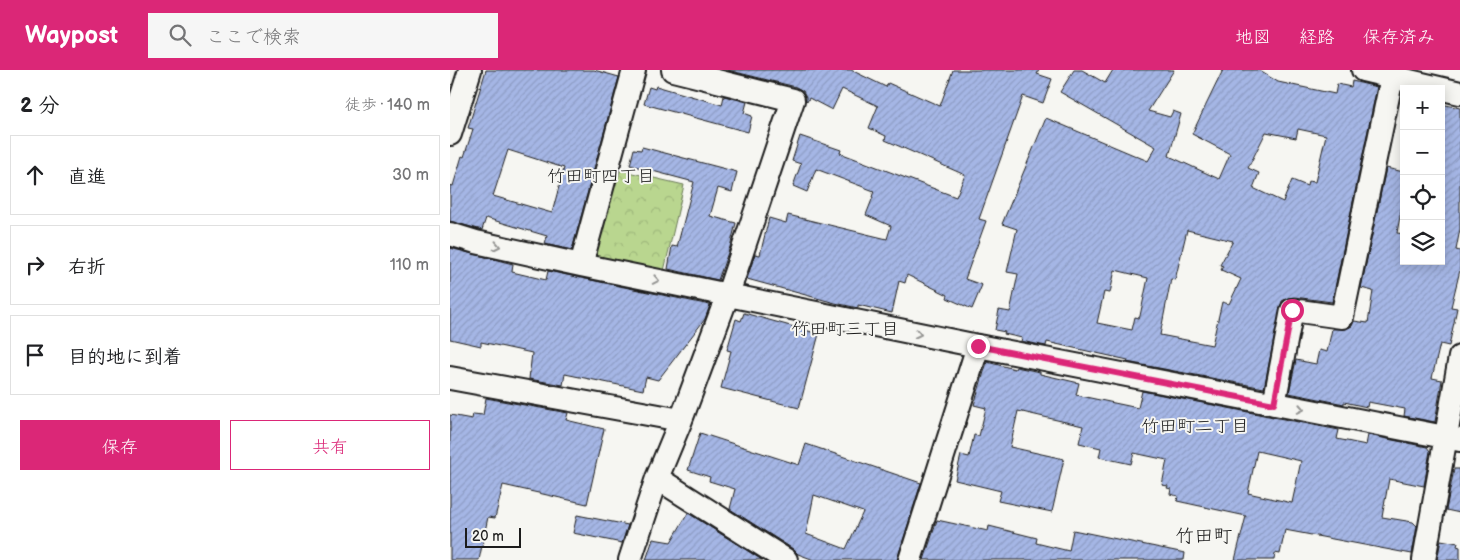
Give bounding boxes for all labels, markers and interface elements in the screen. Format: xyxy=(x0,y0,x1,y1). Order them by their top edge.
search box xyxy=(148,13,498,58)
text: Waypost xyxy=(25,21,118,50)
icon: search xyxy=(166,21,194,49)
text: ここで検索 xyxy=(206,26,301,49)
text: 地図 xyxy=(1235,27,1271,48)
text: 経路 xyxy=(1299,27,1335,48)
text: 保存済み xyxy=(1363,27,1435,48)
map controls xyxy=(1400,85,1445,265)
button: + xyxy=(1400,85,1445,130)
text: 2 分 xyxy=(20,93,59,118)
text: 徒歩 · 140 m xyxy=(345,96,430,115)
button: − xyxy=(1400,130,1445,175)
icon: ahead xyxy=(21,161,49,189)
text: 直進 xyxy=(68,166,106,189)
text: 30 m xyxy=(392,166,429,185)
district label: 竹田町四丁目 xyxy=(547,166,655,187)
button: locate xyxy=(1400,175,1445,220)
button: layers xyxy=(1400,220,1445,265)
one-way arrow xyxy=(493,241,502,251)
icon: right xyxy=(21,251,49,279)
text: 右折 xyxy=(68,256,106,279)
text: 110 m xyxy=(390,256,429,275)
one-way arrow xyxy=(652,274,661,284)
route start xyxy=(1281,299,1304,322)
district label: 竹田町三丁目 xyxy=(791,319,899,340)
one-way arrow xyxy=(914,328,923,338)
route end xyxy=(967,335,990,358)
icon: arrive xyxy=(21,341,49,369)
text: 目的地に到着 xyxy=(68,346,182,369)
one-way arrow xyxy=(1296,403,1305,414)
district label: 竹田町二丁目 xyxy=(1141,416,1249,437)
button: 保存 xyxy=(20,420,220,470)
button: 共有 xyxy=(230,420,430,470)
scale bar xyxy=(465,525,521,548)
district label: 竹田町 xyxy=(1175,525,1233,548)
text: 20 m xyxy=(472,528,504,545)

